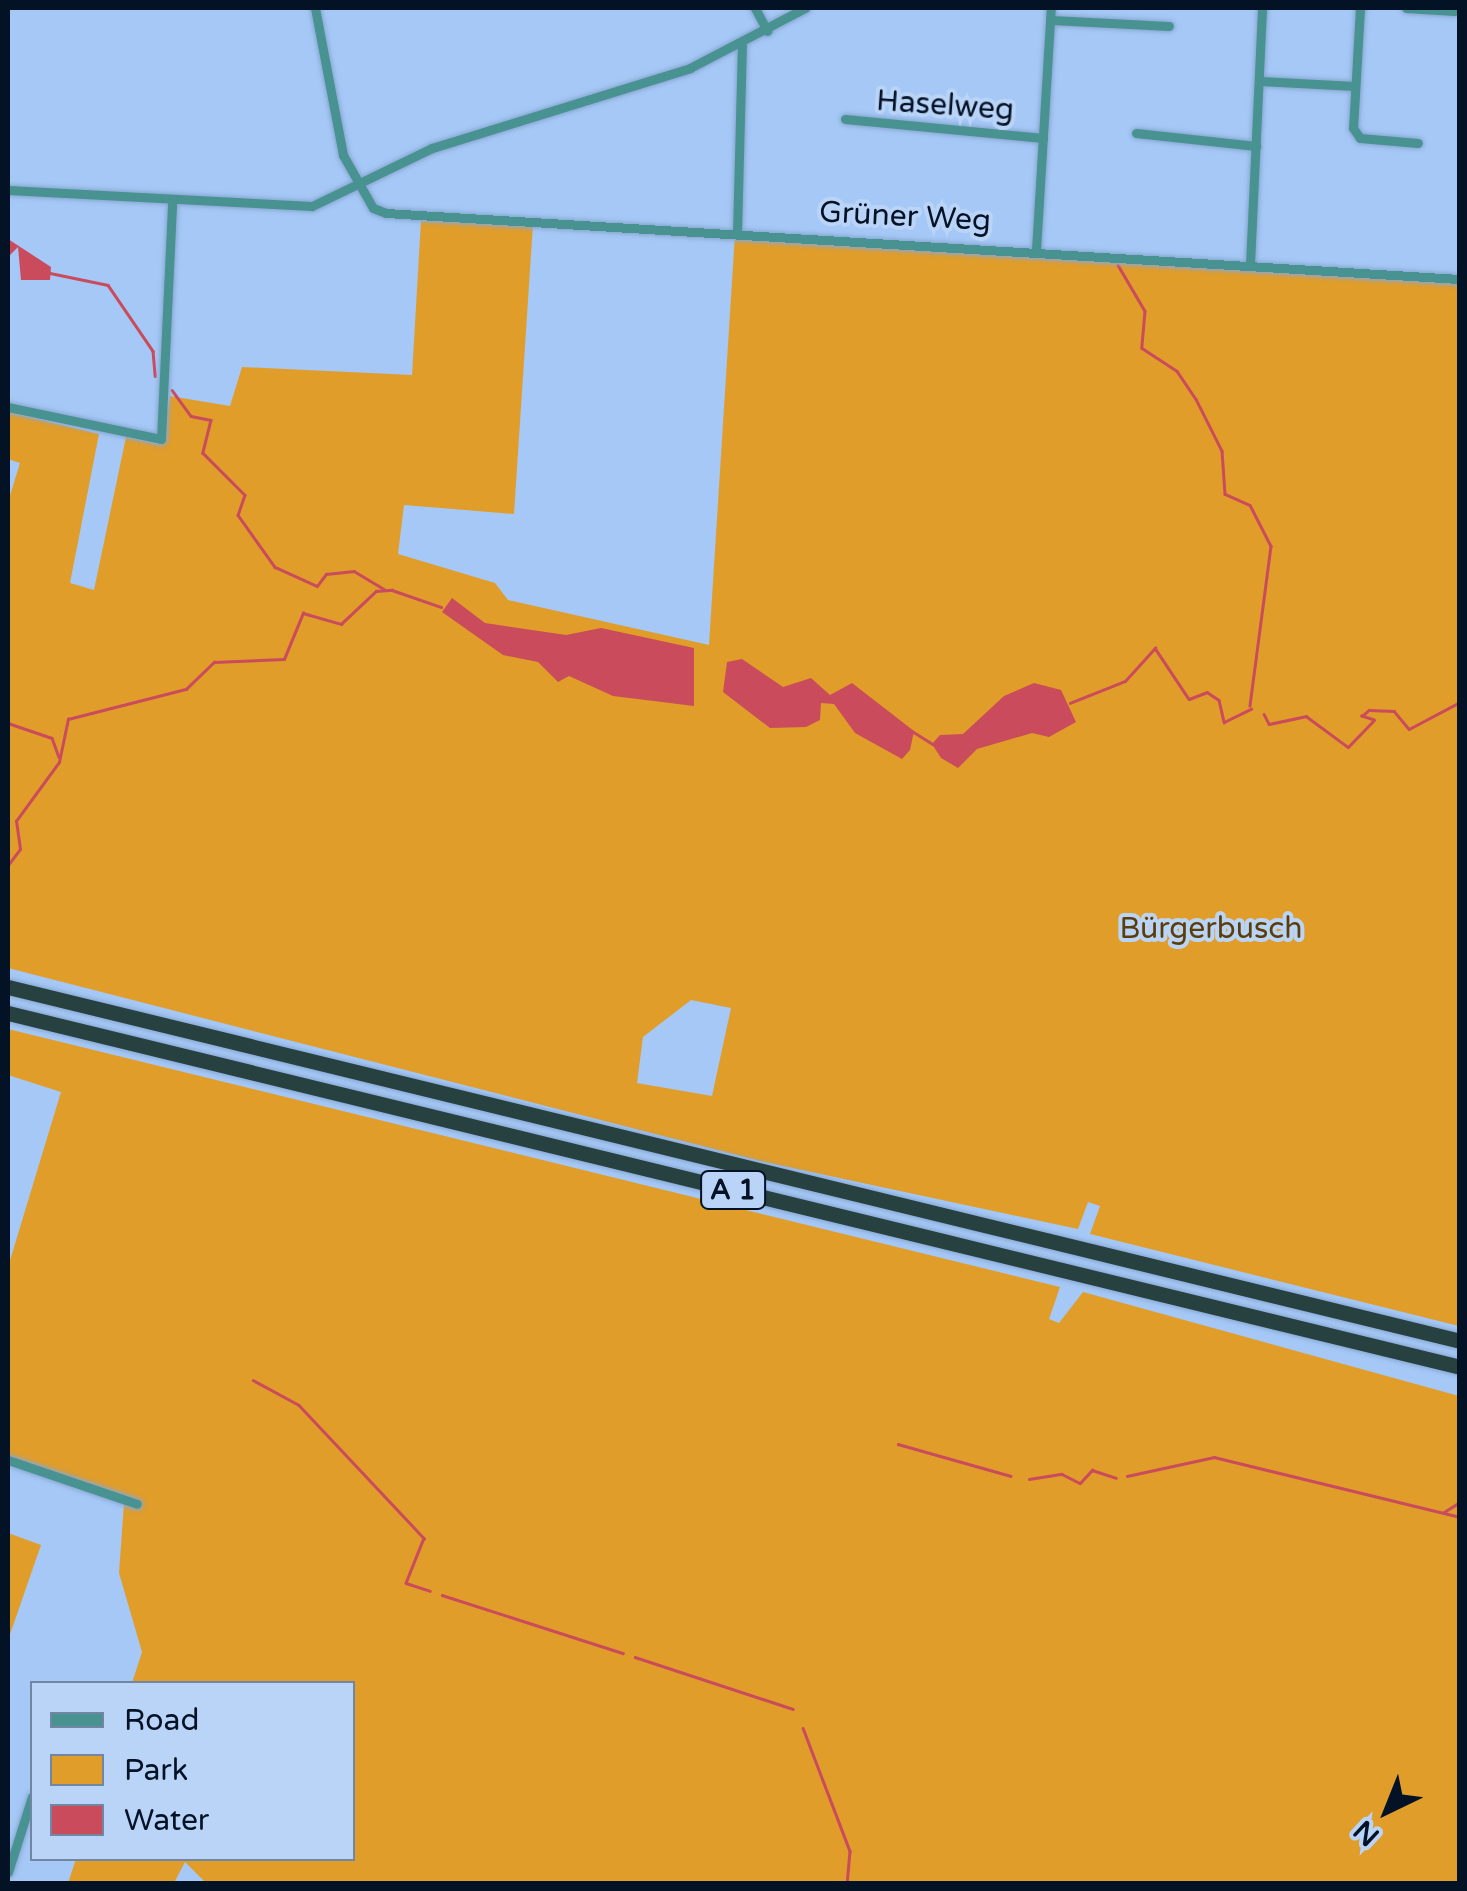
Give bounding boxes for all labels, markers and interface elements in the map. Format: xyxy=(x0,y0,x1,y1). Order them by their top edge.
street label: Haselweg xyxy=(875,83,1015,129)
street label: Grüner Weg xyxy=(818,195,992,239)
park label: Bürgerbusch xyxy=(1119,911,1303,947)
road number: A 1 xyxy=(698,1167,768,1213)
legend xyxy=(30,1681,355,1861)
text: Road xyxy=(124,1702,199,1739)
text: Park xyxy=(124,1752,188,1789)
north arrow xyxy=(1337,1761,1437,1861)
text: Water xyxy=(124,1802,209,1839)
text: N xyxy=(1347,1813,1386,1853)

